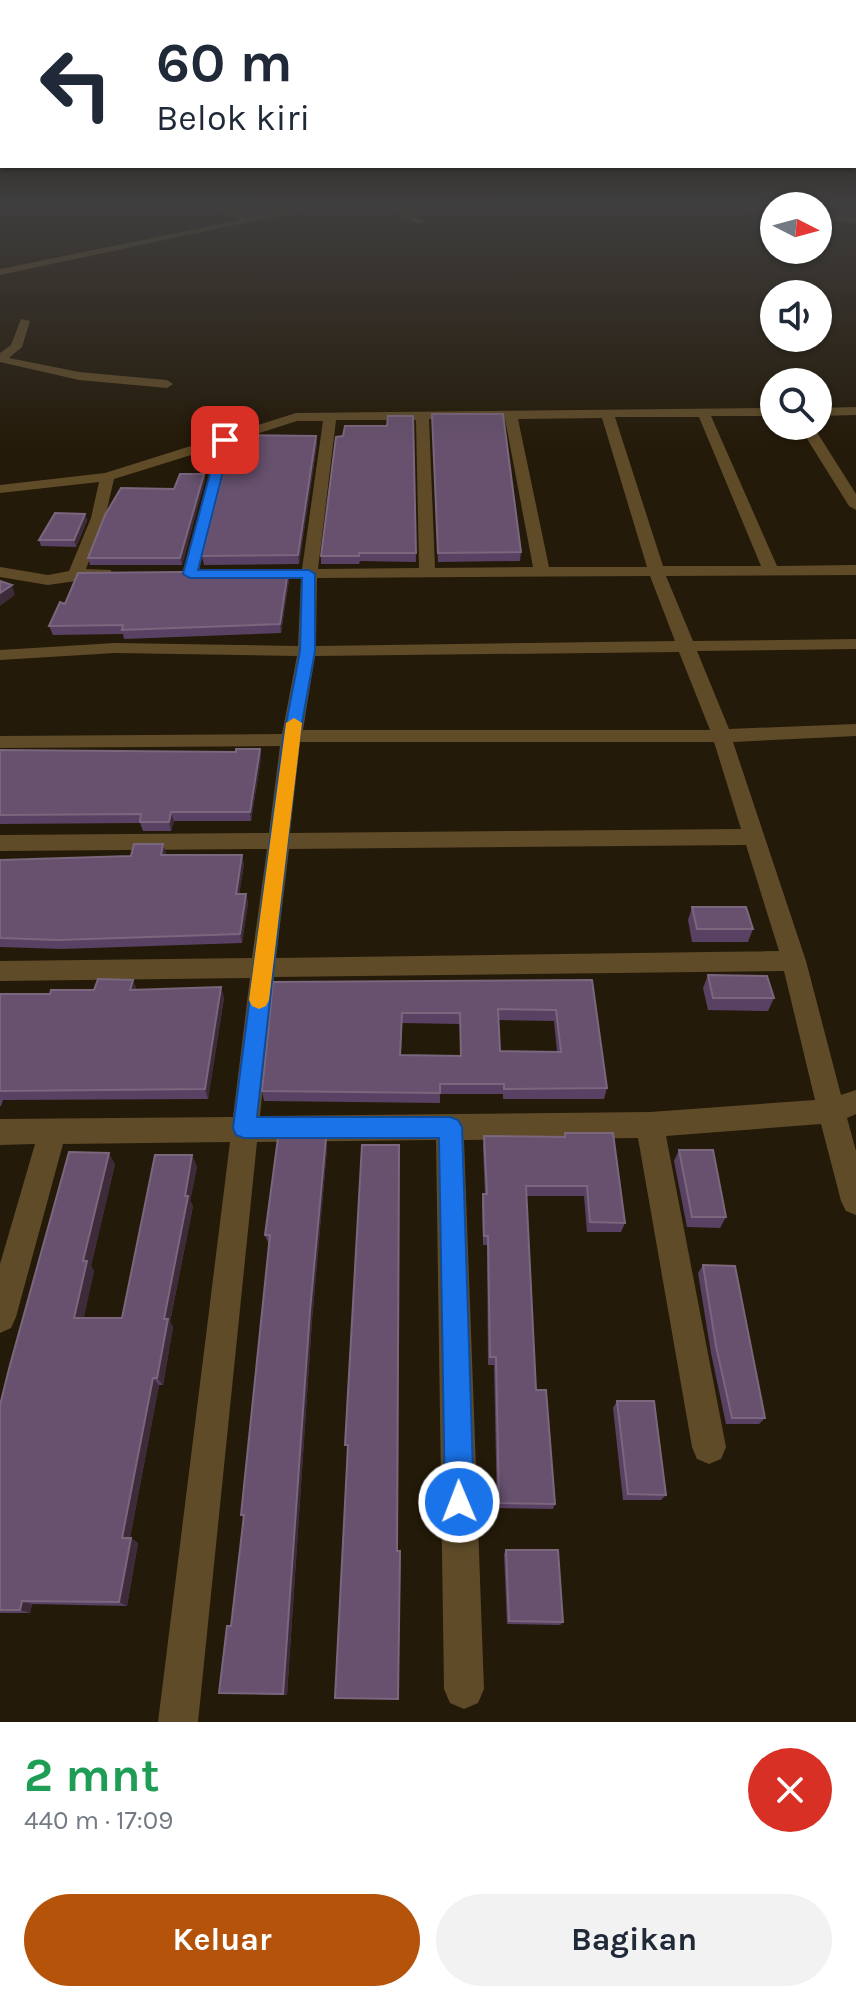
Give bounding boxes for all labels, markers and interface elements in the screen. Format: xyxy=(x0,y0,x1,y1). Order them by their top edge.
text: 60 m xyxy=(156,30,293,95)
icon: left xyxy=(24,32,128,136)
text: Belok kiri xyxy=(156,97,310,139)
north arrow xyxy=(760,192,832,264)
map controls xyxy=(760,192,832,440)
button: sound xyxy=(760,280,832,352)
button: search xyxy=(760,368,832,440)
pin xyxy=(191,406,259,474)
icon: arrive xyxy=(203,418,247,462)
position arrow xyxy=(417,1460,501,1544)
text: 2 mnt xyxy=(24,1747,160,1803)
button: close xyxy=(748,1748,832,1832)
text: 440 m · 17:09 xyxy=(24,1805,173,1836)
button: Keluar xyxy=(24,1894,420,1986)
button: Bagikan xyxy=(436,1894,832,1986)

